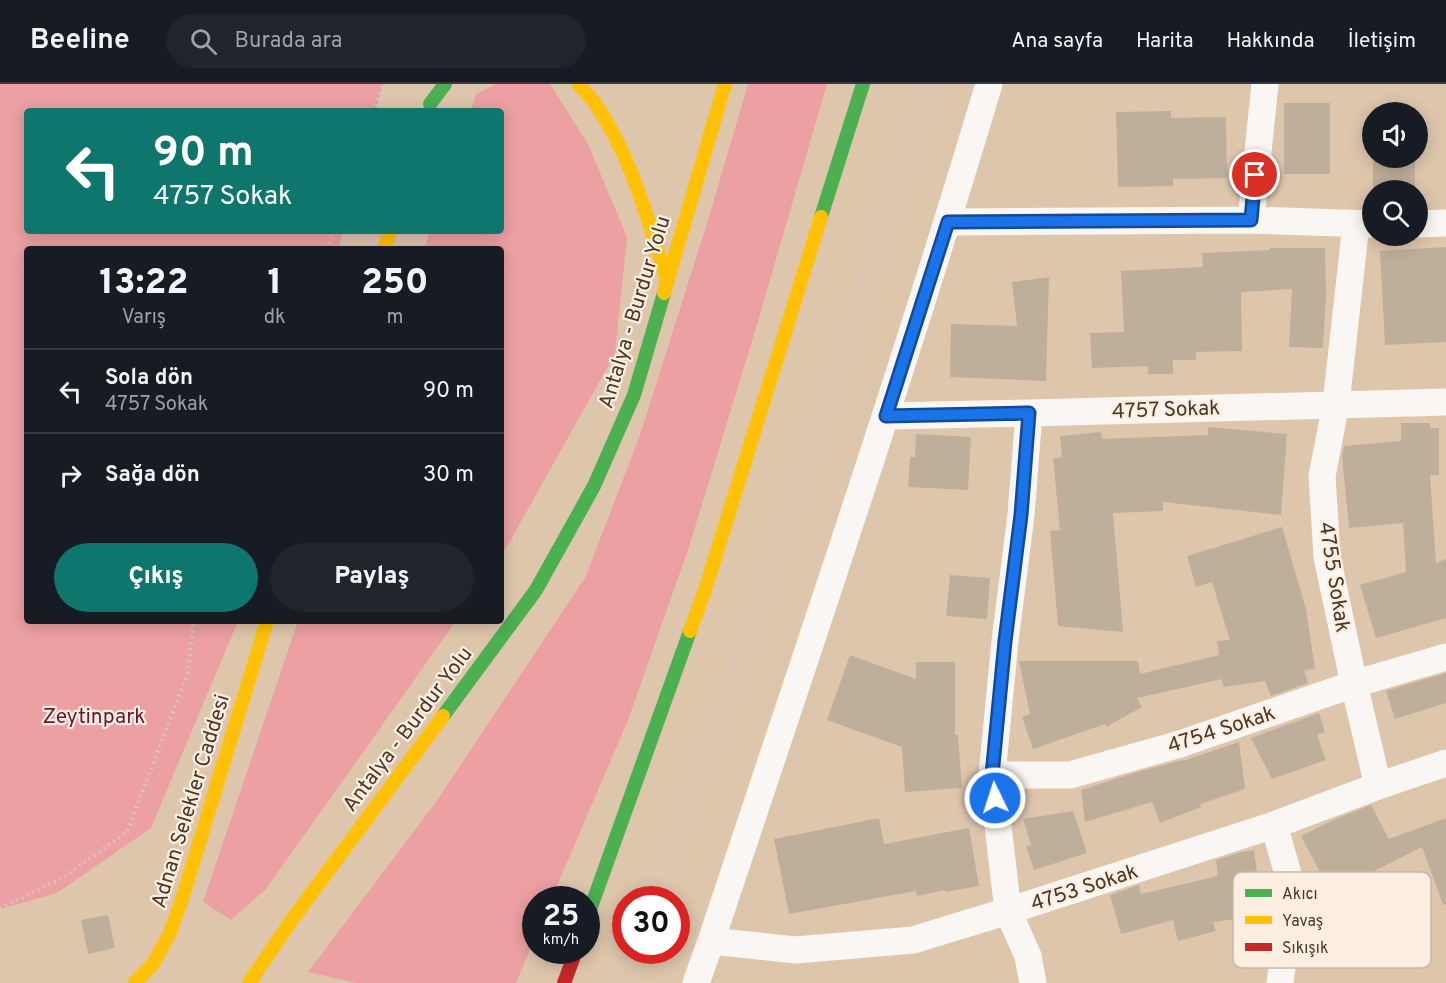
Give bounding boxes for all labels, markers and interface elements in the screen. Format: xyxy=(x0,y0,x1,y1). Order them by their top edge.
search box xyxy=(166,14,586,68)
text: Beeline xyxy=(30,23,130,59)
icon: search xyxy=(187,25,220,58)
text: Burada ara xyxy=(235,28,342,55)
text: Ana sayfa xyxy=(1011,28,1103,55)
text: Harita xyxy=(1136,28,1194,55)
text: Hakkında xyxy=(1227,28,1315,55)
text: İletişim xyxy=(1348,28,1416,55)
map controls xyxy=(1362,102,1428,246)
button: sound xyxy=(1362,102,1428,168)
text: 90 m xyxy=(153,128,254,181)
icon: left xyxy=(54,132,132,210)
pin xyxy=(1229,149,1280,200)
icon: arrive xyxy=(1238,158,1271,191)
text: 4757 Sokak xyxy=(153,180,292,214)
button: search xyxy=(1362,180,1428,246)
street label: Antalya - Burdur Yolu xyxy=(593,213,678,412)
text: 13:22 xyxy=(99,261,189,307)
text: 1 xyxy=(267,261,282,307)
text: 250 xyxy=(361,261,429,307)
text: Varış xyxy=(122,305,166,331)
text: dk xyxy=(264,305,286,331)
text: m xyxy=(386,305,403,331)
text: Sola dön xyxy=(105,365,193,392)
icon: left xyxy=(54,375,87,408)
text: 90 m xyxy=(423,378,474,405)
text: 4757 Sokak xyxy=(105,392,208,418)
street label: 4757 Sokak xyxy=(1111,395,1221,426)
icon: right xyxy=(54,459,87,492)
text: Sağa dön xyxy=(105,462,200,489)
text: 30 m xyxy=(423,462,474,489)
street label: 4755 Sokak xyxy=(1311,520,1356,634)
button: Çıkış xyxy=(54,543,258,612)
button: Paylaş xyxy=(270,543,474,612)
street label: Antalya - Burdur Yolu xyxy=(337,642,479,818)
street label: Adnan Selekler Caddesi xyxy=(146,691,237,912)
street label: 4754 Sokak xyxy=(1164,700,1279,761)
park label: Zeytinpark xyxy=(42,704,146,731)
position arrow xyxy=(963,766,1027,830)
street label: 4753 Sokak xyxy=(1027,858,1141,918)
legend xyxy=(1233,872,1431,968)
text: Akıcı xyxy=(1282,885,1318,905)
speed limit sign: 30 xyxy=(612,886,690,964)
text: 25 xyxy=(543,899,579,936)
text: Yavaş xyxy=(1282,912,1323,932)
text: km/h xyxy=(543,931,579,950)
text: Sıkışık xyxy=(1282,939,1328,959)

